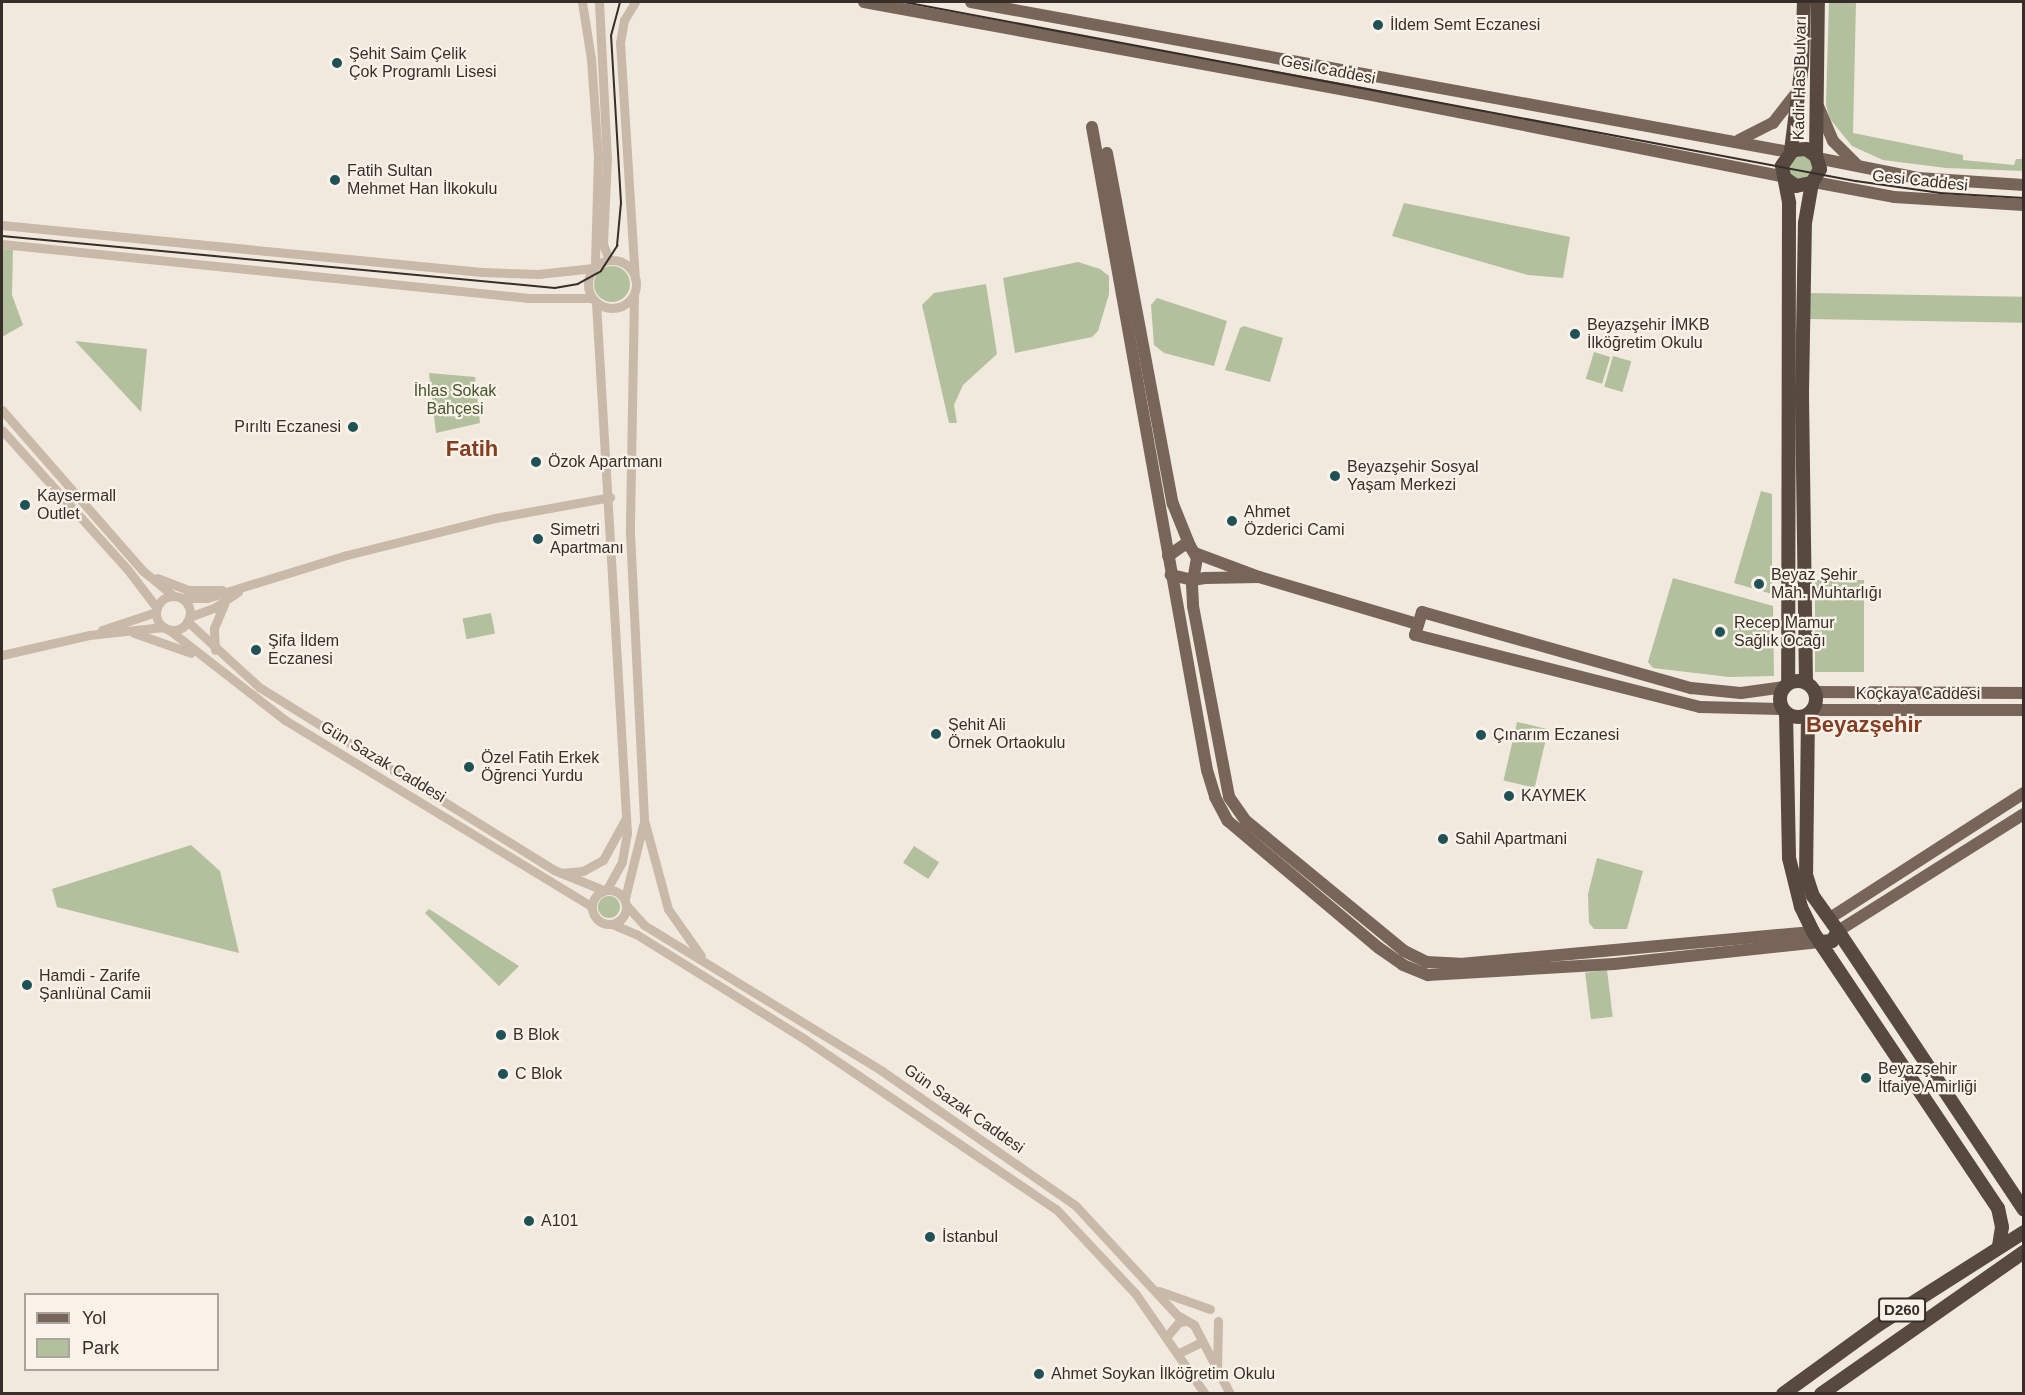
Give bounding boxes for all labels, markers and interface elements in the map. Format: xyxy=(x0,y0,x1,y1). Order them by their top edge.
place label: İldem Semt Eczanesi xyxy=(1390,15,1540,35)
street label: Kadir Has Bulvarı xyxy=(1789,16,1811,140)
marker: İldem Semt Eczanesi xyxy=(1371,18,1385,32)
place label: Şehit Saim Çelik Çok Programlı Lisesi xyxy=(349,44,497,82)
street label: Gesi Caddesi xyxy=(1279,51,1377,89)
marker: Şehit Saim Çelik Çok Programlı Lisesi xyxy=(330,56,344,70)
place label: Fatih Sultan Mehmet Han İlkokulu xyxy=(347,161,497,199)
street label: Gesi Caddesi xyxy=(1871,166,1969,196)
marker: Fatih Sultan Mehmet Han İlkokulu xyxy=(328,173,342,187)
place label: Beyazşehir İMKB İlköğretim Okulu xyxy=(1587,315,1710,353)
marker: Beyazşehir İMKB İlköğretim Okulu xyxy=(1568,327,1582,341)
park label: İhlas Sokak Bahçesi xyxy=(414,381,496,419)
place label: Pırıltı Eczanesi xyxy=(234,417,341,437)
marker: Pırıltı Eczanesi xyxy=(346,420,360,434)
district label: Fatih xyxy=(446,436,498,462)
place label: Özok Apartmanı xyxy=(548,452,664,472)
marker: Özok Apartmanı xyxy=(529,455,543,469)
place label: Beyazşehir Sosyal Yaşam Merkezi xyxy=(1347,457,1479,495)
marker: Beyazşehir Sosyal Yaşam Merkezi xyxy=(1328,469,1342,483)
place label: Kaysermall Outlet xyxy=(37,486,116,524)
marker: Kaysermall Outlet xyxy=(18,498,32,512)
place label: Ahmet Özderici Cami xyxy=(1244,502,1344,540)
marker: Ahmet Özderici Cami xyxy=(1225,514,1239,528)
place label: Simetri Apartmanı xyxy=(550,520,624,558)
marker: Simetri Apartmanı xyxy=(531,532,545,546)
place label: Beyaz Şehir Mah. Muhtarlığı xyxy=(1771,565,1882,603)
marker: Beyaz Şehir Mah. Muhtarlığı xyxy=(1752,577,1766,591)
place label: Recep Mamur Sağlık Ocağı xyxy=(1734,613,1834,651)
marker: Recep Mamur Sağlık Ocağı xyxy=(1711,623,1729,641)
place label: Şifa İldem Eczanesi xyxy=(268,631,339,669)
marker: Şifa İldem Eczanesi xyxy=(249,643,263,657)
street label: Koçkaya Caddesi xyxy=(1856,684,1980,704)
district label: Beyazşehir xyxy=(1806,712,1922,738)
place label: Şehit Ali Örnek Ortaokulu xyxy=(948,715,1065,753)
street label: Gün Sazak Caddesi xyxy=(317,717,449,807)
place label: Çınarım Eczanesi xyxy=(1493,725,1619,745)
marker: Şehit Ali Örnek Ortaokulu xyxy=(929,727,943,741)
marker: Çınarım Eczanesi xyxy=(1474,728,1488,742)
place label: Özel Fatih Erkek Öğrenci Yurdu xyxy=(481,748,599,786)
marker: Özel Fatih Erkek Öğrenci Yurdu xyxy=(462,760,476,774)
place label: KAYMEK xyxy=(1521,786,1586,806)
marker: KAYMEK xyxy=(1502,789,1516,803)
place label: Sahil Apartmani xyxy=(1455,829,1568,849)
marker: Sahil Apartmani xyxy=(1436,832,1450,846)
place label: Hamdi - Zarife Şanlıünal Camii xyxy=(39,966,151,1004)
marker: Hamdi - Zarife Şanlıünal Camii xyxy=(20,978,34,992)
place label: B Blok xyxy=(513,1025,559,1045)
marker: B Blok xyxy=(494,1028,508,1042)
place label: Beyazşehir İtfaiye Amirliği xyxy=(1878,1059,1978,1097)
street label: Gün Sazak Caddesi xyxy=(900,1060,1028,1158)
place label: C Blok xyxy=(515,1064,562,1084)
marker: C Blok xyxy=(496,1067,510,1081)
marker: Beyazşehir İtfaiye Amirliği xyxy=(1859,1071,1873,1085)
place label: A101 xyxy=(541,1211,578,1231)
marker: A101 xyxy=(522,1214,536,1228)
place label: İstanbul xyxy=(942,1227,998,1247)
marker: İstanbul xyxy=(923,1230,937,1244)
legend xyxy=(24,1293,219,1371)
road number: D260 xyxy=(1878,1298,1926,1322)
text: Yol xyxy=(82,1308,106,1328)
text: Park xyxy=(82,1338,119,1358)
place label: Ahmet Soykan İlköğretim Okulu xyxy=(1051,1364,1275,1384)
marker: Ahmet Soykan İlköğretim Okulu xyxy=(1032,1367,1046,1381)

